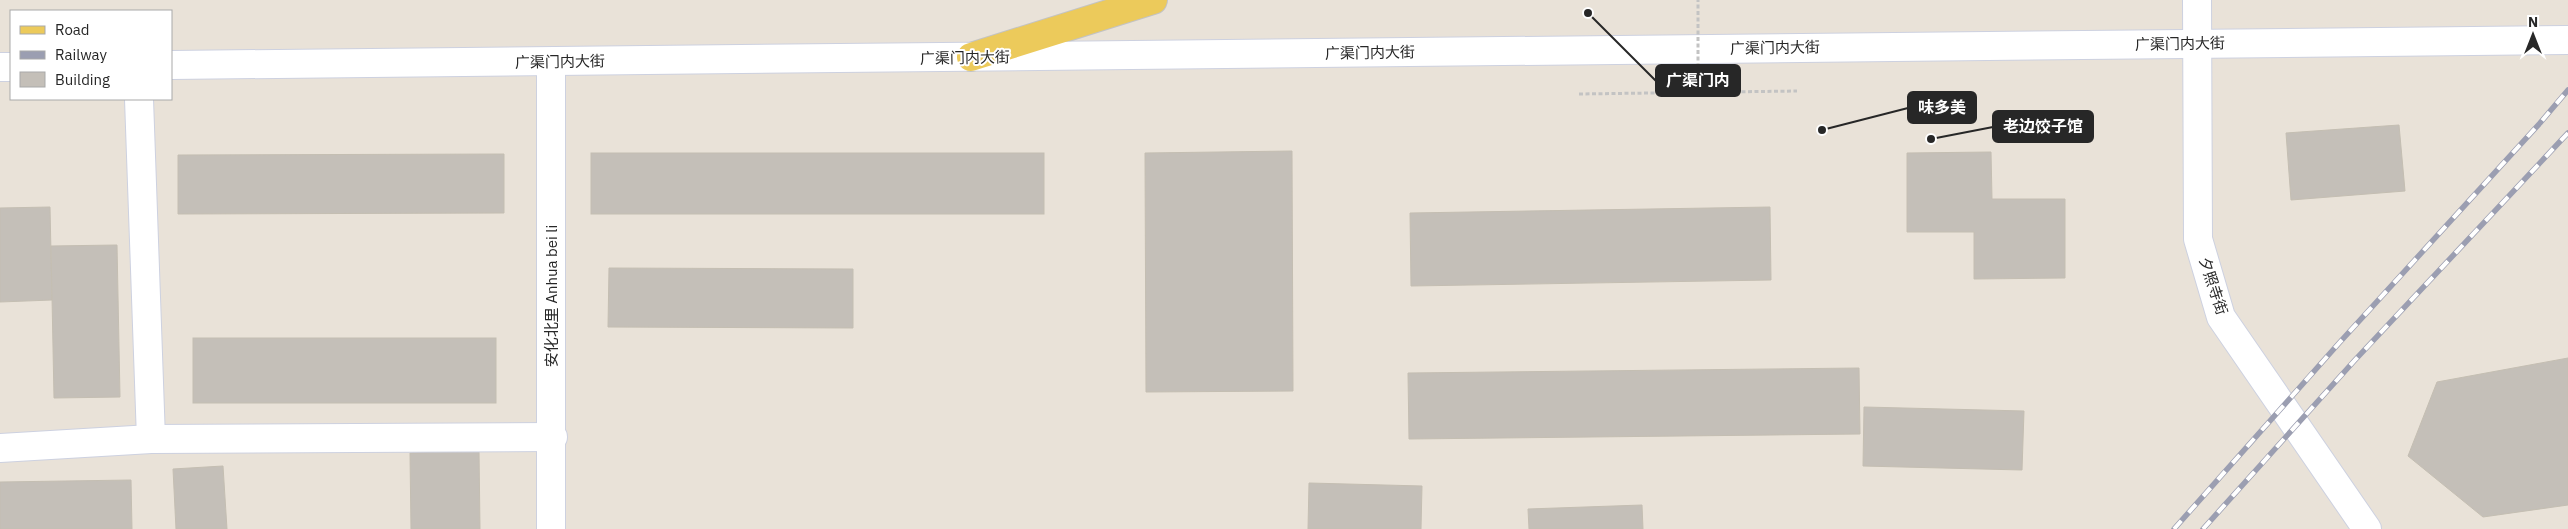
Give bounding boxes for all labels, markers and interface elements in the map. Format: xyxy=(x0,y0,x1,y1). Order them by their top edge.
legend xyxy=(10,10,172,100)
north arrow xyxy=(2508,10,2558,60)
text: N xyxy=(2528,13,2538,31)
text: Road xyxy=(55,20,90,39)
street label: 广渠门内大街 xyxy=(2135,33,2225,54)
street label: 广渠门内大街 xyxy=(1730,37,1820,58)
street label: 广渠门内大街 xyxy=(1325,42,1415,63)
text: Railway xyxy=(55,45,108,64)
street label: 广渠门内大街 xyxy=(920,47,1010,68)
street label: 广渠门内大街 xyxy=(515,51,605,72)
callout: 广渠门内 xyxy=(1656,65,1740,96)
text: Building xyxy=(55,70,110,89)
text: 广渠门内 xyxy=(1666,70,1730,90)
callout: 味多美 xyxy=(1908,92,1976,123)
text: 味多美 xyxy=(1918,97,1966,117)
callout: 老边饺子馆 xyxy=(1993,111,2093,142)
text: 老边饺子馆 xyxy=(2003,116,2083,136)
street label: 安化北里 Anhua bei li xyxy=(542,225,561,367)
street label: 夕照寺街 xyxy=(2195,254,2232,317)

